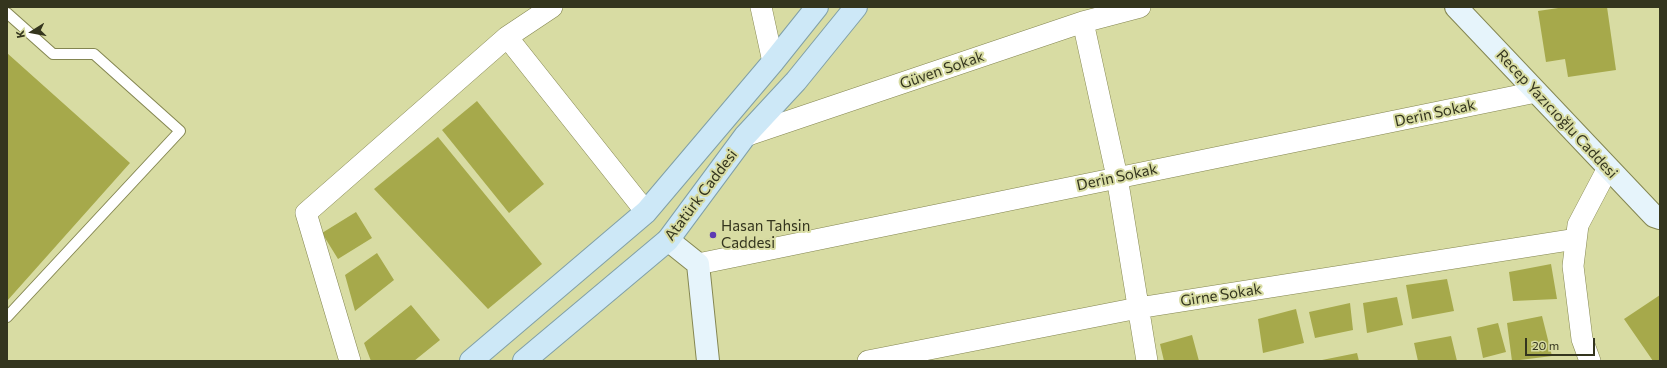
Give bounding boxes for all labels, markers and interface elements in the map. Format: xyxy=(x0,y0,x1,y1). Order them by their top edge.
north arrow xyxy=(12,12,52,52)
text: K xyxy=(13,29,27,39)
street label: Recep Yazıcıoğlu Caddesi xyxy=(1493,46,1621,182)
street label: Güven Sokak xyxy=(897,47,987,93)
street label: Derin Sokak xyxy=(1393,96,1477,130)
street label: Atatürk Caddesi xyxy=(661,146,741,244)
street label: Derin Sokak xyxy=(1075,160,1159,194)
place label: Hasan Tahsin Caddesi xyxy=(721,217,810,252)
marker: Hasan Tahsin Caddesi xyxy=(708,230,718,240)
street label: Girne Sokak xyxy=(1179,280,1263,310)
scale bar xyxy=(1527,330,1597,356)
text: 20 m xyxy=(1532,338,1559,352)

